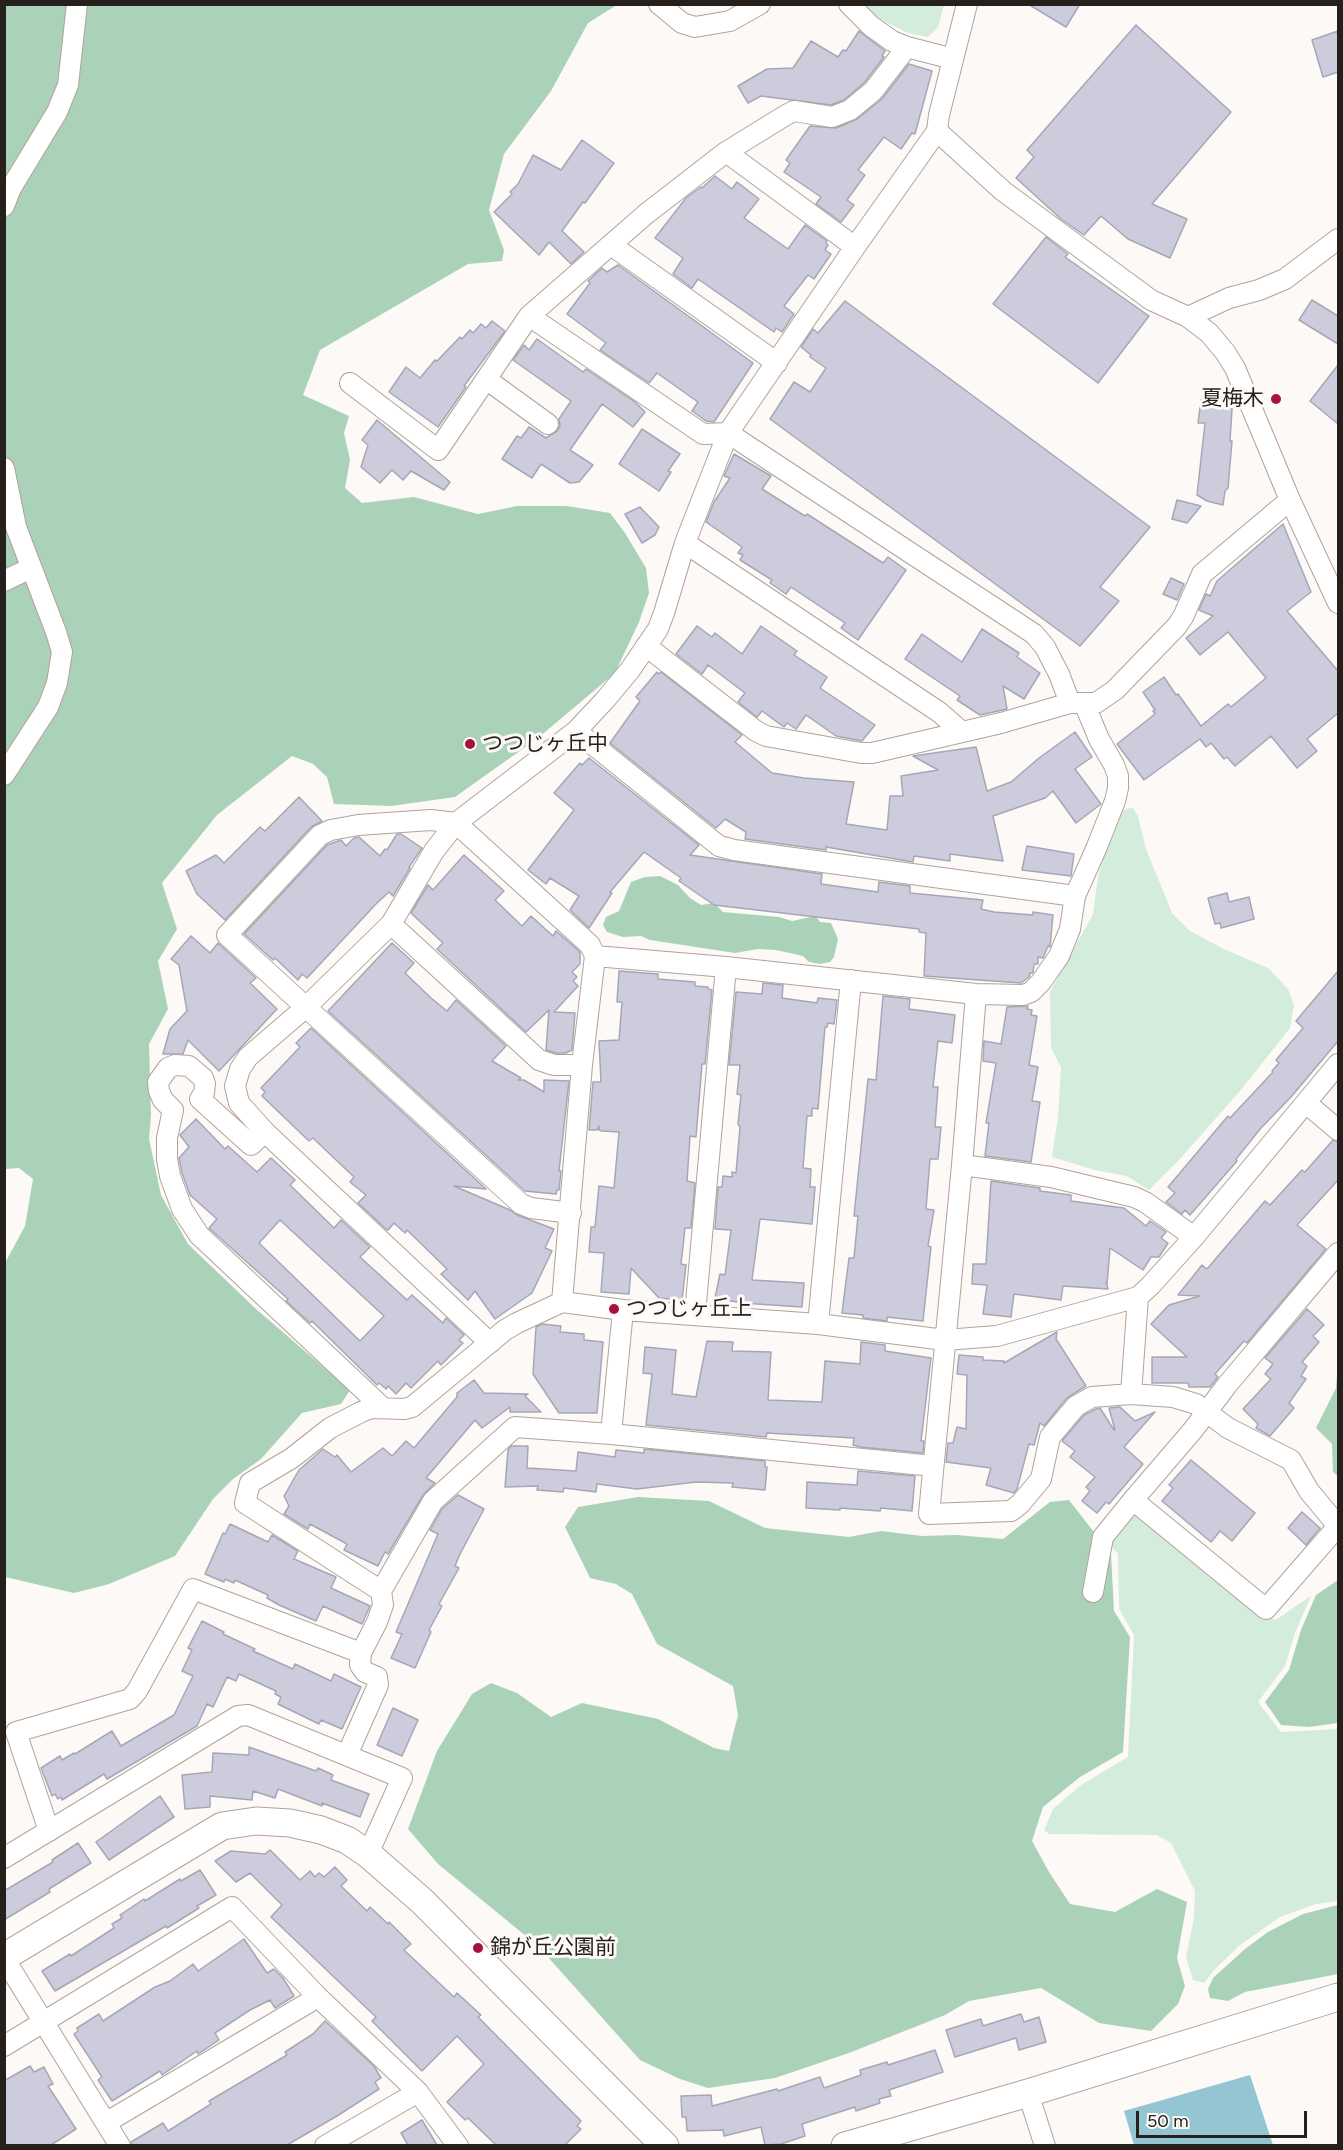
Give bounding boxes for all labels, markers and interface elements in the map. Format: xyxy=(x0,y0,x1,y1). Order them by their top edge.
place label: 夏梅木 xyxy=(1201,386,1264,412)
marker: 夏梅木 xyxy=(1269,392,1283,406)
place label: つつじヶ丘中 xyxy=(482,731,608,757)
marker: つつじヶ丘中 xyxy=(463,737,477,751)
place label: つつじヶ丘上 xyxy=(626,1296,752,1322)
marker: つつじヶ丘上 xyxy=(607,1302,621,1316)
place label: 錦が丘公園前 xyxy=(490,1935,616,1961)
marker: 錦が丘公園前 xyxy=(471,1941,485,1955)
scale bar xyxy=(1139,2099,1310,2137)
text: 50 m xyxy=(1147,2110,1189,2132)

